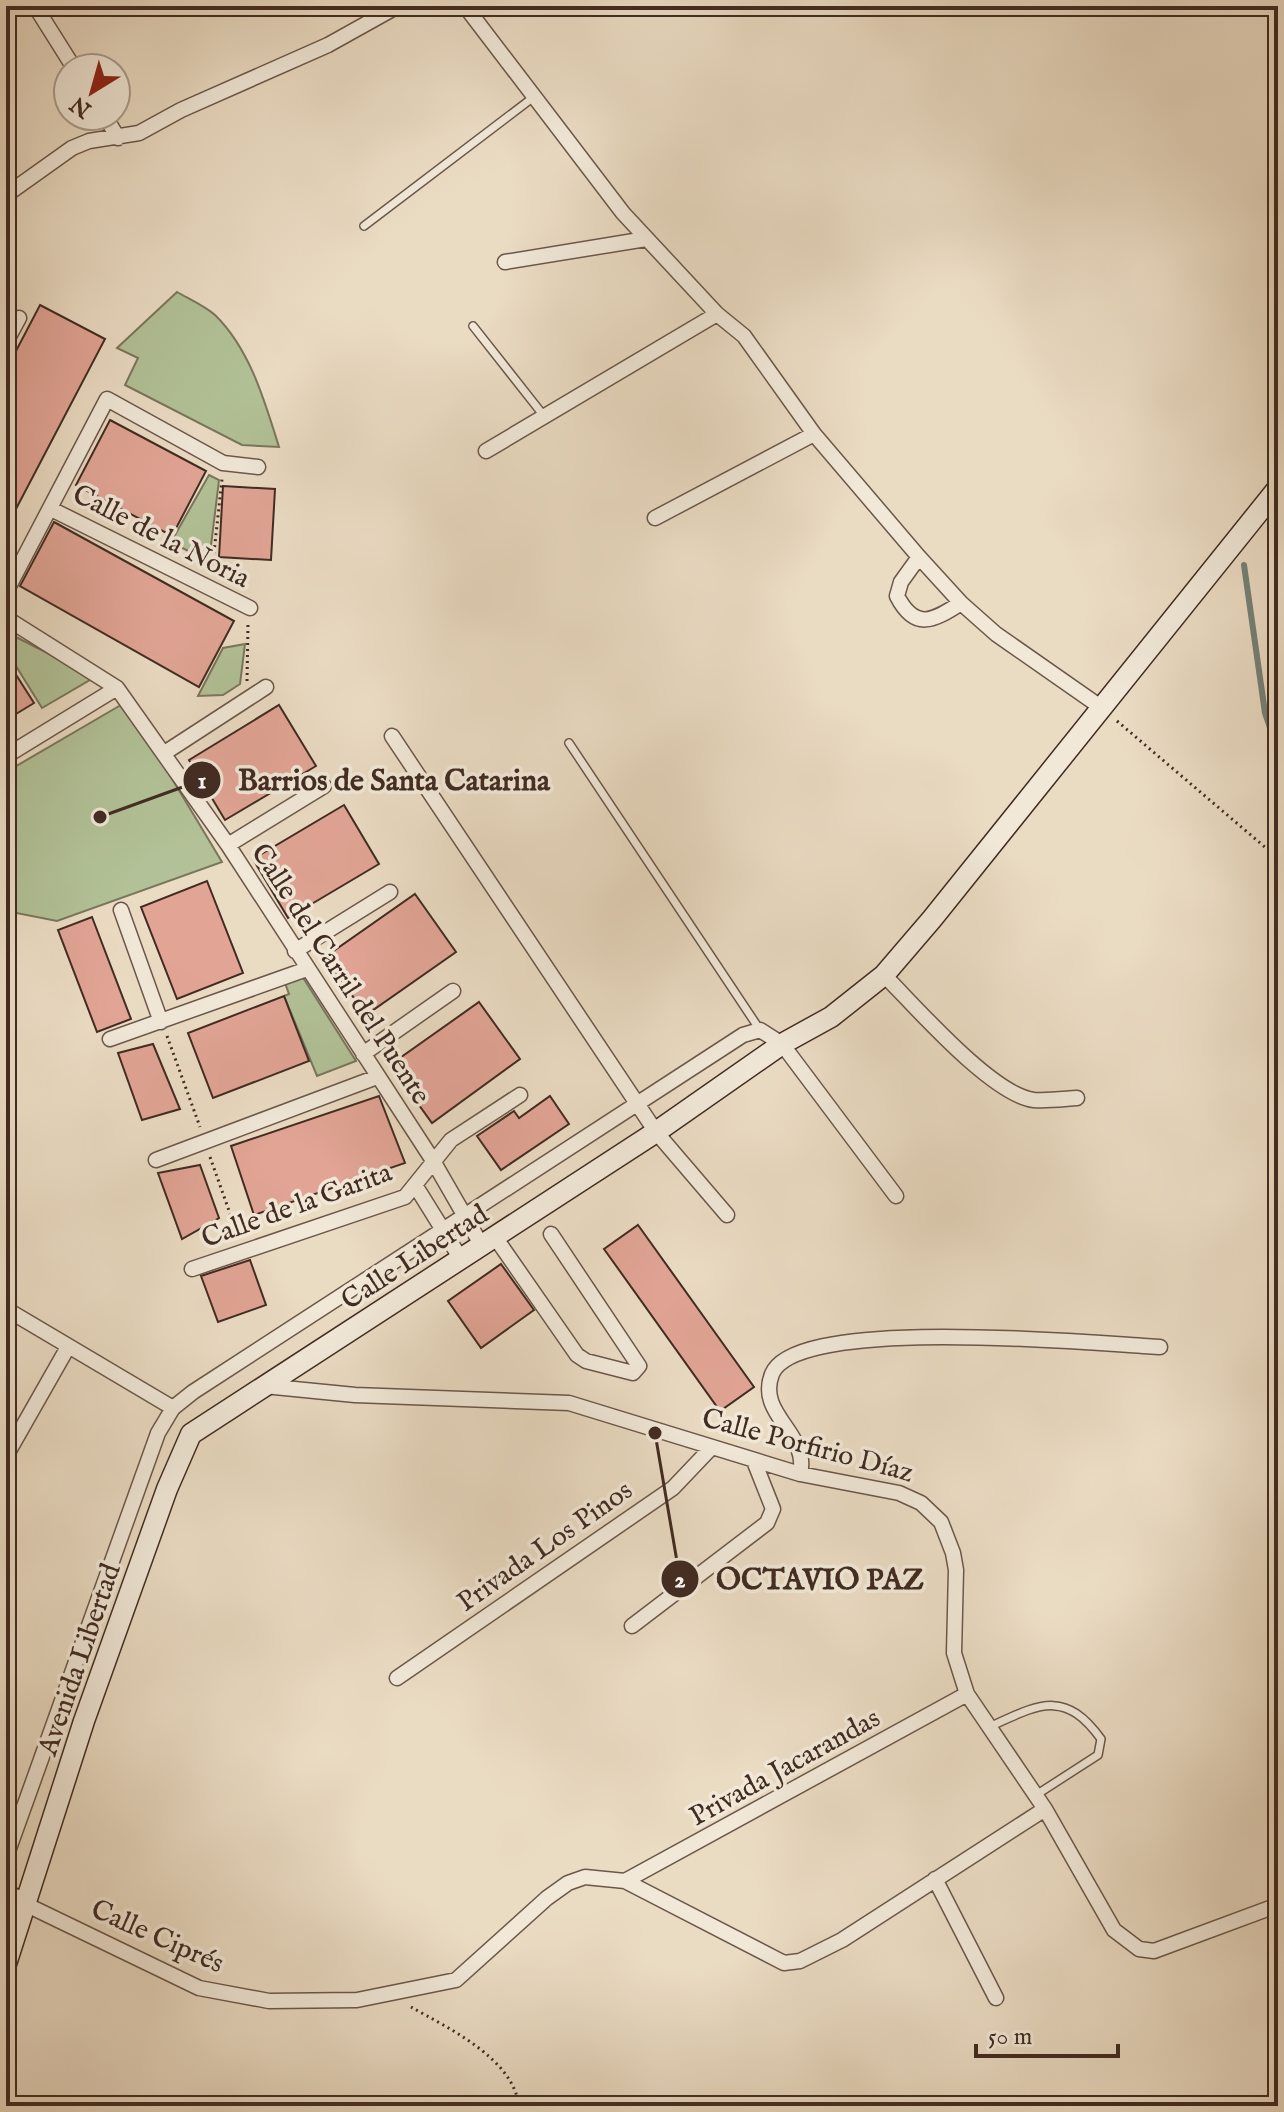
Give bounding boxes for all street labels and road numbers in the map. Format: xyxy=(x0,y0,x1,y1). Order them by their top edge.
street label: Calle de la Noria xyxy=(66,478,256,597)
street label: Calle del Carril del Puente xyxy=(242,837,438,1112)
street label: Calle de la Garita xyxy=(197,1155,398,1257)
street label: Calle Libertad xyxy=(335,1198,496,1319)
street label: Calle Porfirio Díaz xyxy=(698,1401,917,1491)
street label: Privada Los Pinos xyxy=(451,1474,640,1621)
street label: Avenida Libertad xyxy=(31,1559,130,1761)
street label: Privada Jacarandas xyxy=(684,1701,887,1835)
street label: Calle Ciprés xyxy=(85,1892,229,1982)

